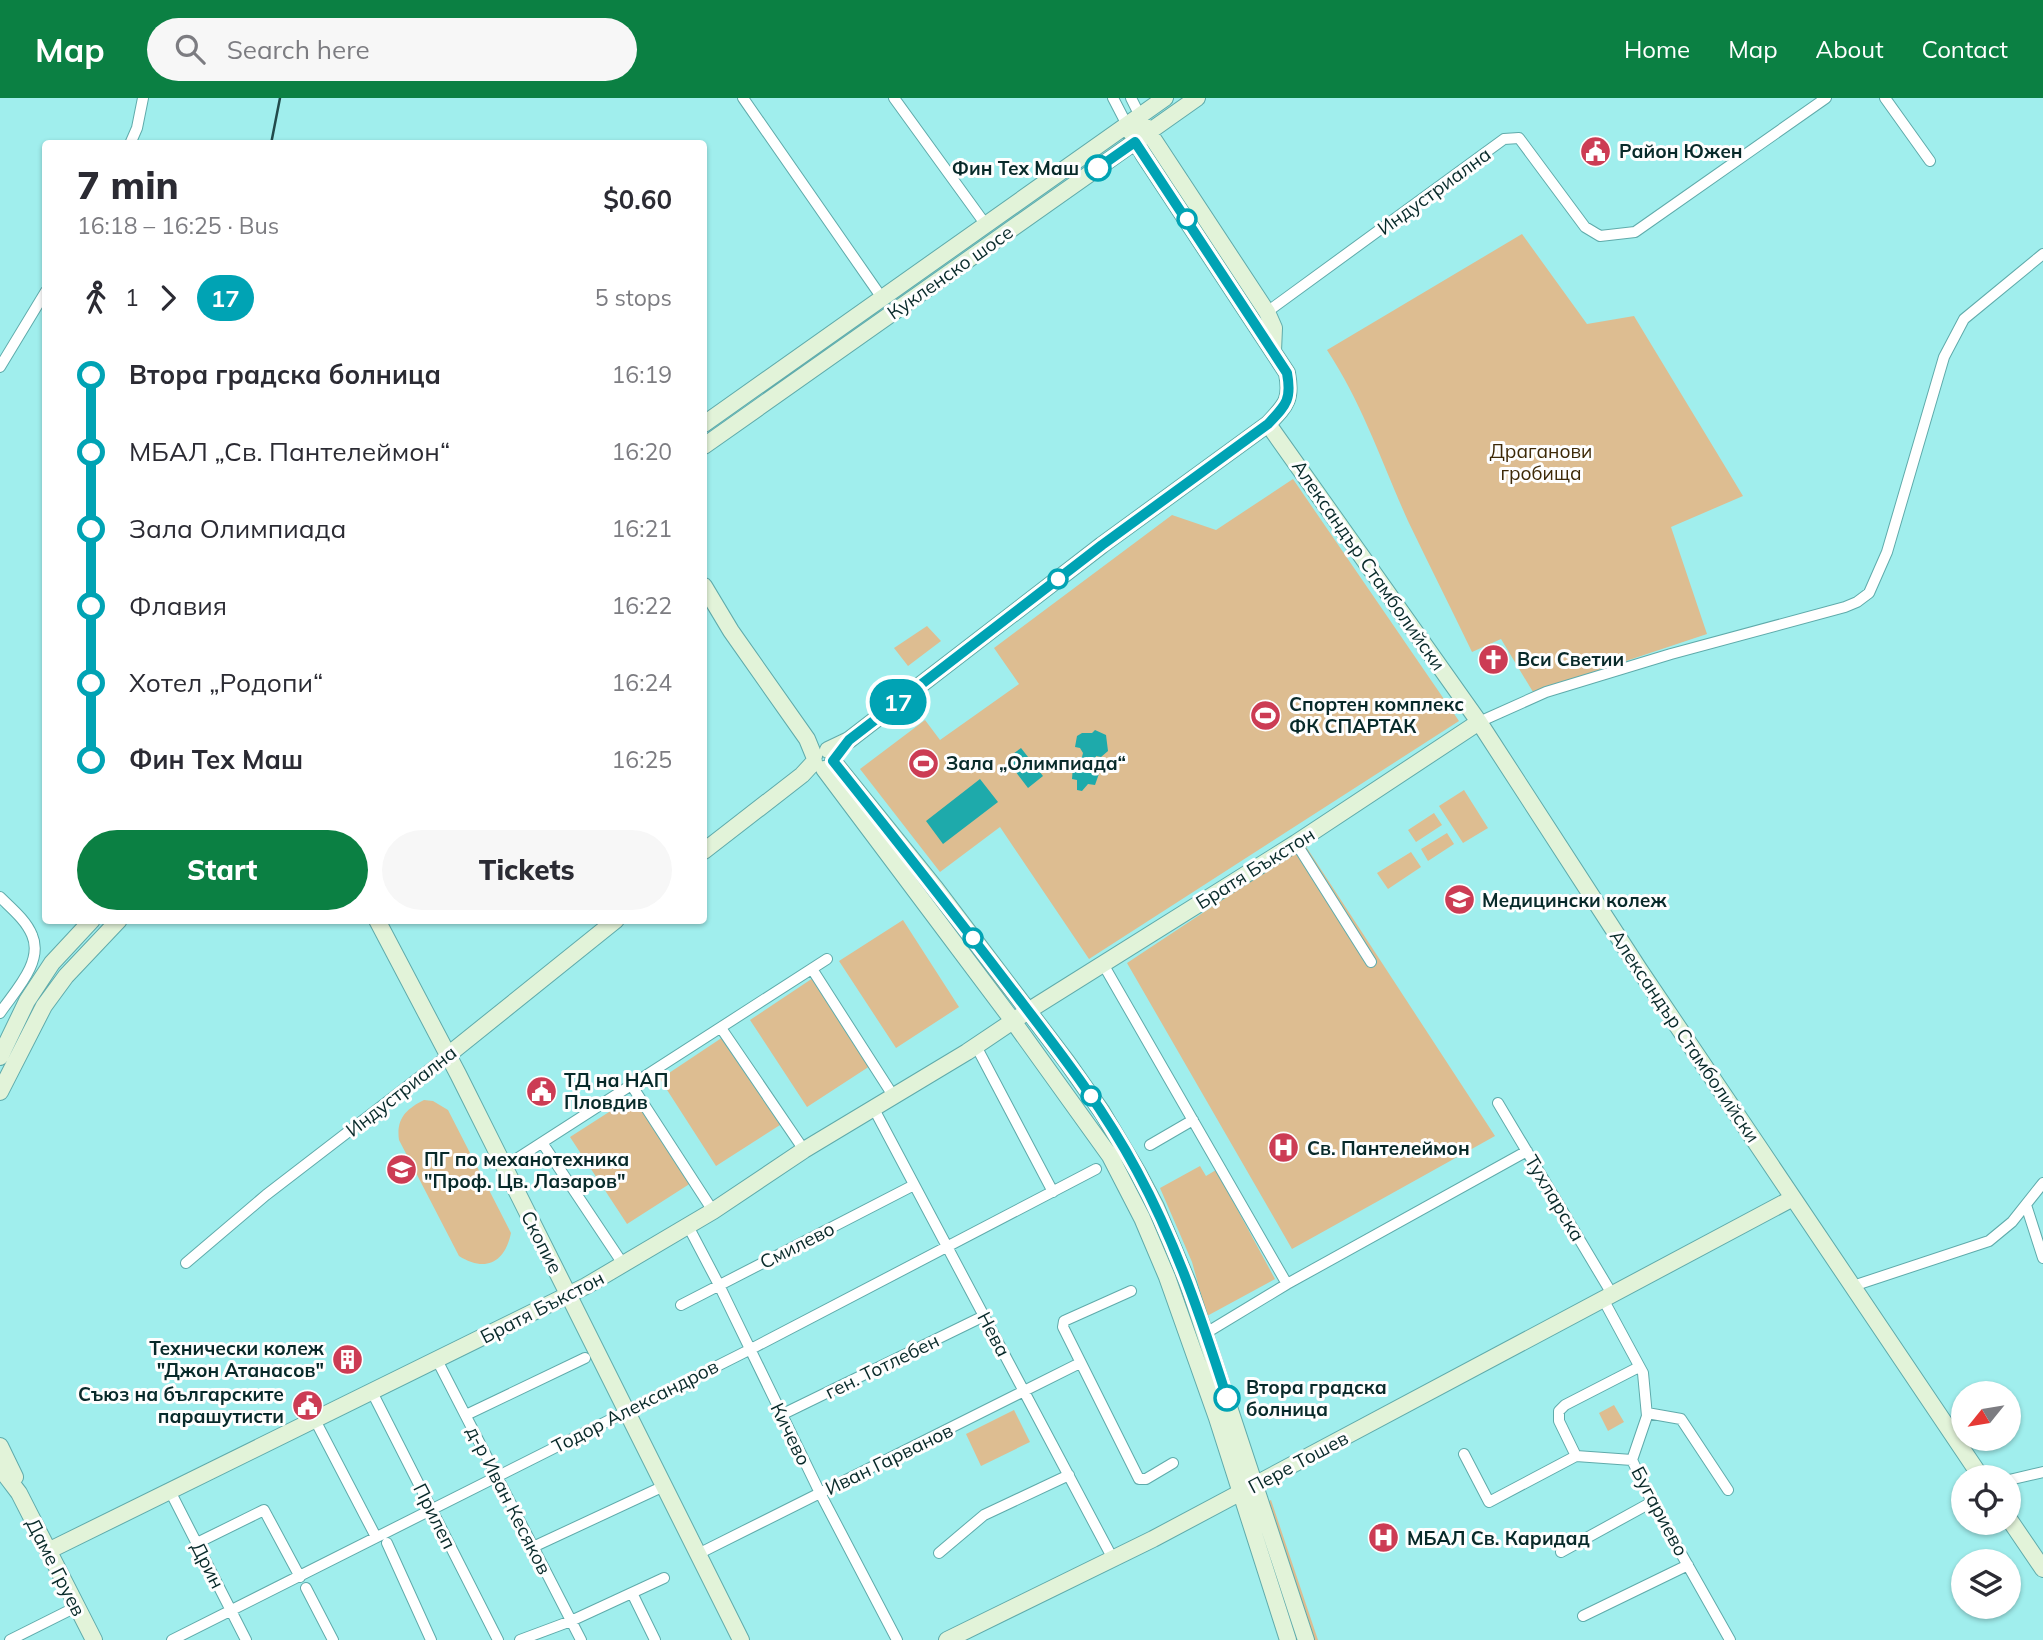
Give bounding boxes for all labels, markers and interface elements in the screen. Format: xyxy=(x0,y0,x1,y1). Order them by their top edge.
search box xyxy=(147,18,637,81)
text: Map xyxy=(35,29,105,70)
icon: search xyxy=(171,30,209,68)
text: Search here xyxy=(227,33,370,66)
text: Home xyxy=(1624,34,1690,64)
text: Map xyxy=(1728,34,1778,64)
text: About xyxy=(1816,34,1884,64)
text: Contact xyxy=(1922,34,2008,64)
public building icon: Район Южен xyxy=(1579,134,1613,168)
place label: Район Южен xyxy=(1619,139,1743,163)
street label: Индустриална xyxy=(1373,142,1495,240)
marker: Фин Тех Маш xyxy=(1085,155,1111,181)
place label: Фин Тех Маш xyxy=(952,156,1079,180)
text: 7 min xyxy=(77,161,179,209)
text: $0.60 xyxy=(603,183,672,216)
unlabelled marker xyxy=(1177,209,1197,229)
text: 16:18 – 16:25 · Bus xyxy=(77,211,279,240)
street label: Кукленско шосе xyxy=(882,220,1018,324)
icon: walk xyxy=(77,279,115,317)
icon: forward xyxy=(149,279,187,317)
text: 1 xyxy=(125,283,139,312)
text: 17 xyxy=(211,283,240,313)
text: 5 stops xyxy=(595,283,672,312)
text: Втора градска болница xyxy=(129,358,441,391)
text: 16:19 xyxy=(612,360,672,389)
text: МБАЛ „Св. Пантелеймон“ xyxy=(129,435,450,468)
text: 16:20 xyxy=(612,437,672,466)
park label: Драганови гробища xyxy=(1490,439,1592,485)
street label: Александър Стамболийски xyxy=(1287,455,1451,675)
text: Зала Олимпиада xyxy=(129,512,346,545)
text: 16:21 xyxy=(612,514,672,543)
unlabelled marker xyxy=(1048,569,1068,589)
text: Флавия xyxy=(129,589,227,622)
text: 16:22 xyxy=(612,591,672,620)
church icon: Вси Светии xyxy=(1477,642,1511,676)
place label: Вси Светии xyxy=(1517,647,1624,671)
text: Хотел „Родопи“ xyxy=(129,666,323,699)
text: 16:24 xyxy=(612,668,672,697)
line badge: 17 xyxy=(866,679,930,725)
text: 17 xyxy=(884,687,912,717)
place label: Спортен комплекс ФК СПАРТАК xyxy=(1289,692,1464,738)
sports icon: Спортен комплекс ФК СПАРТАК xyxy=(1249,698,1283,732)
text: Фин Тех Маш xyxy=(129,743,303,776)
text: 16:25 xyxy=(612,745,672,774)
sports icon: Зала „Олимпиада“ xyxy=(906,746,940,780)
place label: Зала „Олимпиада“ xyxy=(946,751,1126,775)
street label: Братя Бъкстон xyxy=(1191,822,1319,914)
button: Start xyxy=(77,830,368,910)
button: Tickets xyxy=(382,830,672,910)
school or university icon: Медицински колеж xyxy=(1442,883,1476,917)
place label: Медицински колеж xyxy=(1482,888,1667,912)
street label: Александър Стамболийски xyxy=(1605,925,1765,1147)
unlabelled marker xyxy=(963,928,983,948)
street label: Индустриална xyxy=(341,1040,461,1142)
place label: ТД на НАП Пловдив xyxy=(564,1068,668,1114)
public building icon: ТД на НАП Пловдив xyxy=(524,1074,558,1108)
unlabelled marker xyxy=(1081,1086,1101,1106)
hospital icon: Св. Пантелеймон xyxy=(1267,1131,1301,1165)
place label: Св. Пантелеймон xyxy=(1307,1136,1470,1160)
place label: ПГ по механотехника "Проф. Цв. Лазаров" xyxy=(424,1147,629,1193)
street label: Тухларска xyxy=(1520,1151,1590,1245)
school or university icon: ПГ по механотехника "Проф. Цв. Лазаров" xyxy=(384,1153,418,1187)
street label: Скопие xyxy=(516,1207,568,1277)
street label: Смилево xyxy=(756,1216,838,1274)
street label: Братя Бъкстон xyxy=(476,1265,608,1349)
street label: Нева xyxy=(972,1307,1016,1361)
street label: ген. Тотлебен xyxy=(821,1328,943,1404)
place label: Технически колеж "Джон Атанасов" xyxy=(149,1336,325,1382)
building icon: Технически колеж "Джон Атанасов" xyxy=(330,1342,364,1376)
street label: Тодор Александров xyxy=(548,1354,722,1458)
place label: Втора градска болница xyxy=(1246,1375,1387,1421)
north arrow xyxy=(1951,1381,2021,1451)
map controls xyxy=(1951,1381,2021,1619)
place label: Съюз на българските парашутисти xyxy=(78,1382,284,1428)
marker: Втора градска болница xyxy=(1214,1385,1240,1411)
public building icon: Съюз на българските парашутисти xyxy=(290,1388,324,1422)
street label: Кичево xyxy=(766,1399,816,1469)
street label: Иван Гарванов xyxy=(821,1418,957,1500)
street label: д-р Иван Кесяков xyxy=(461,1422,557,1578)
street label: Пере Тошев xyxy=(1244,1426,1352,1498)
street label: Бугариево xyxy=(1626,1462,1694,1560)
button: locate xyxy=(1951,1465,2021,1535)
street label: Прилеп xyxy=(408,1479,462,1553)
street label: Даме Груев xyxy=(21,1514,91,1620)
hospital icon: МБАЛ Св. Каридад xyxy=(1367,1521,1401,1555)
place label: МБАЛ Св. Каридад xyxy=(1407,1526,1590,1550)
street label: Дрин xyxy=(186,1537,230,1593)
button: layers xyxy=(1951,1549,2021,1619)

